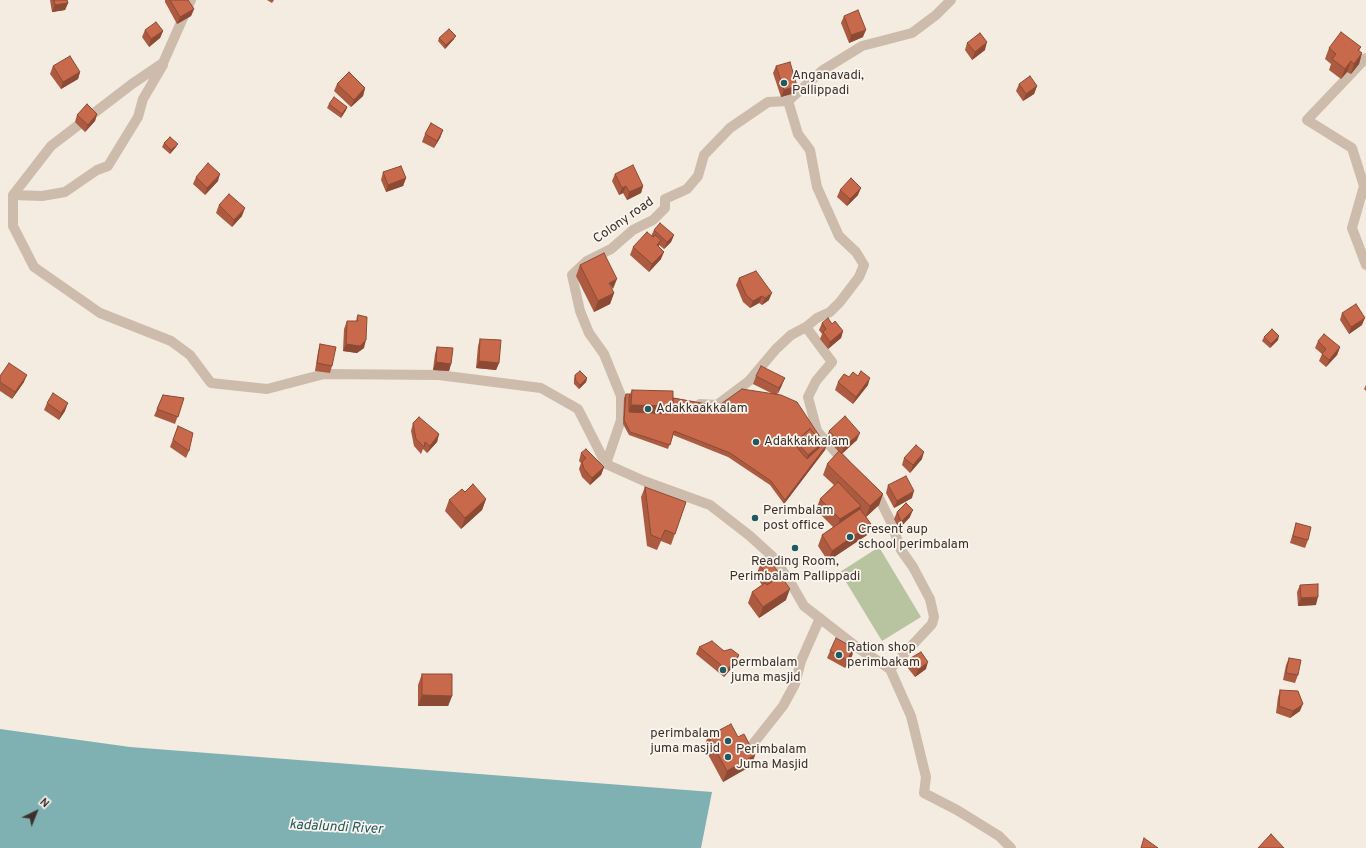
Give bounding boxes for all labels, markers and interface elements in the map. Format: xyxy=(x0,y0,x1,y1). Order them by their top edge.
place label: Anganavadi, Pallippadi xyxy=(792,68,864,99)
marker: Anganavadi, Pallippadi xyxy=(779,78,789,88)
street label: Colony road xyxy=(591,195,657,247)
place label: Adakkaakkalam xyxy=(656,401,748,417)
marker: Adakkaakkalam xyxy=(643,404,653,414)
place label: Adakkakkalam xyxy=(764,434,849,450)
marker: Adakkakkalam xyxy=(751,437,761,447)
place label: Perimbalam post office xyxy=(763,503,833,534)
marker: Perimbalam post office xyxy=(750,513,760,523)
place label: Cresent aup school perimbalam xyxy=(858,522,969,553)
marker: Cresent aup school perimbalam xyxy=(845,532,855,542)
marker: Reading Room, Perimbalam Pallippadi xyxy=(790,543,800,553)
place label: Reading Room, Perimbalam Pallippadi xyxy=(730,554,860,585)
place label: Ration shop perimbakam xyxy=(847,640,920,671)
marker: Ration shop perimbakam xyxy=(834,650,844,660)
place label: permbalam juma masjid xyxy=(731,655,801,686)
marker: permbalam juma masjid xyxy=(718,665,728,675)
place label: perimbalam juma masjid xyxy=(650,726,720,757)
marker: perimbalam juma masjid xyxy=(723,736,733,746)
place label: Perimbalam Juma Masjid xyxy=(736,742,808,773)
marker: Perimbalam Juma Masjid xyxy=(723,752,733,762)
north arrow xyxy=(16,792,56,832)
text: N xyxy=(37,795,52,811)
water label: kadalundi River xyxy=(289,817,383,839)

